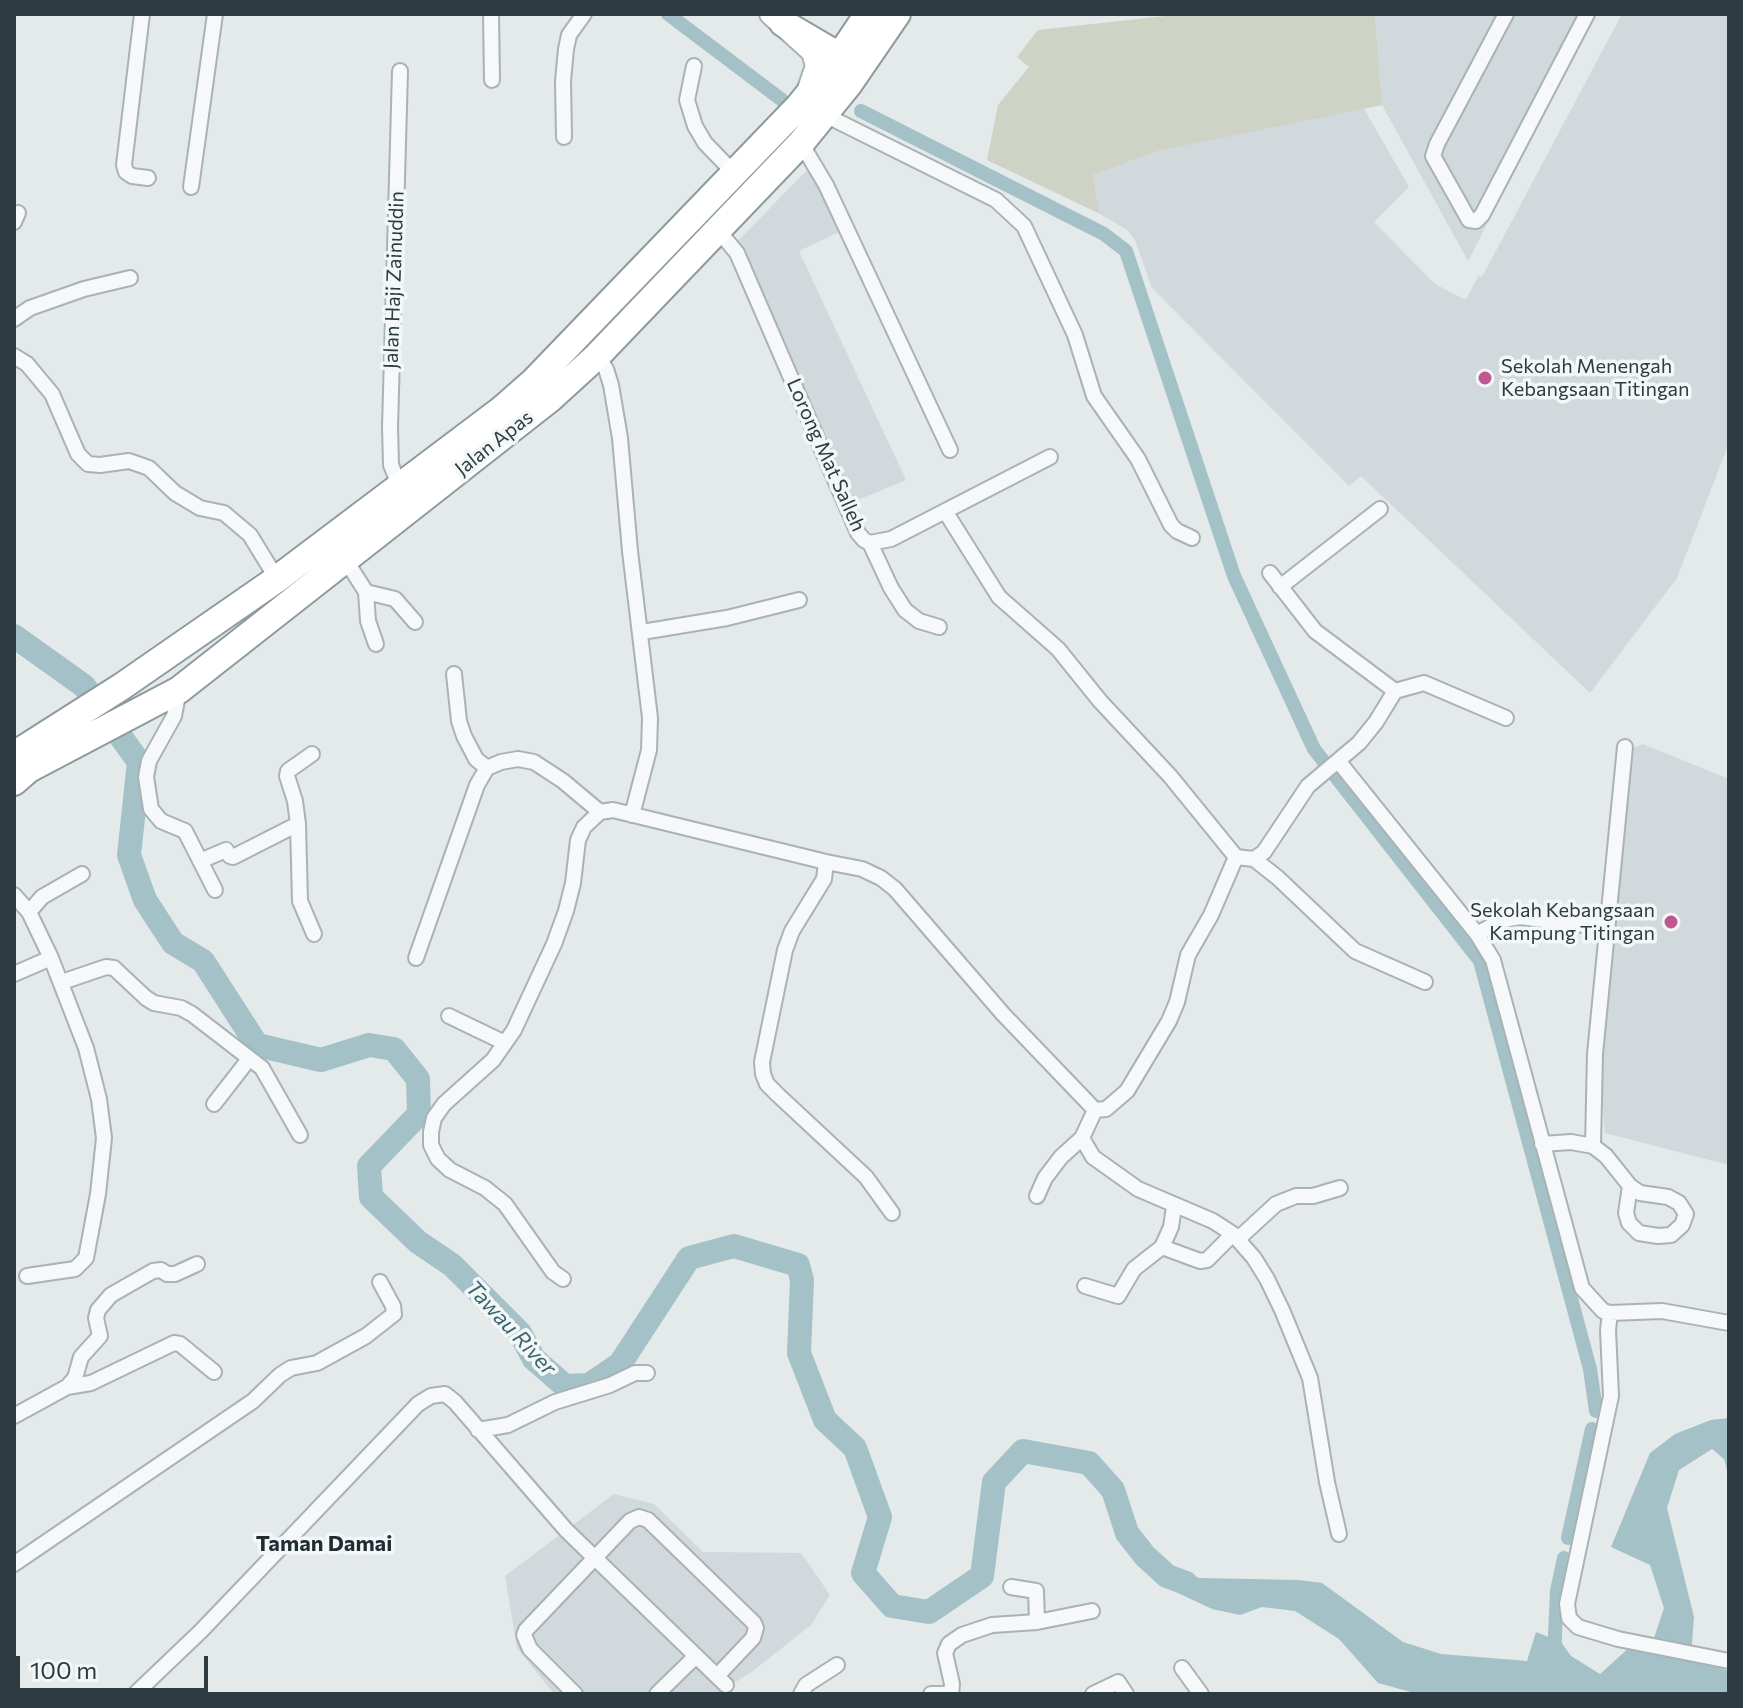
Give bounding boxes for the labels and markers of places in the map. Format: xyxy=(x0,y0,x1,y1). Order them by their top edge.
place label: Sekolah Menengah Kebangsaan Titingan xyxy=(1501,354,1690,401)
marker: Sekolah Menengah Kebangsaan Titingan xyxy=(1476,369,1494,387)
place label: Sekolah Kebangsaan Kampung Titingan xyxy=(1470,898,1655,945)
marker: Sekolah Kebangsaan Kampung Titingan xyxy=(1662,913,1680,931)

